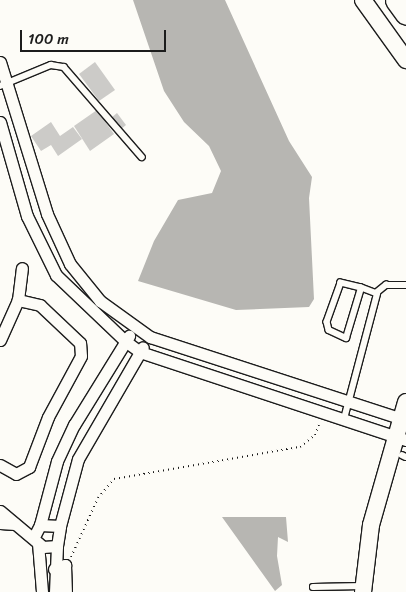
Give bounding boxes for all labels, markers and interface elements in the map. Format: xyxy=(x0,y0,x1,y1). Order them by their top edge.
scale bar xyxy=(22,20,169,52)
text: 100 m xyxy=(28,26,69,52)

